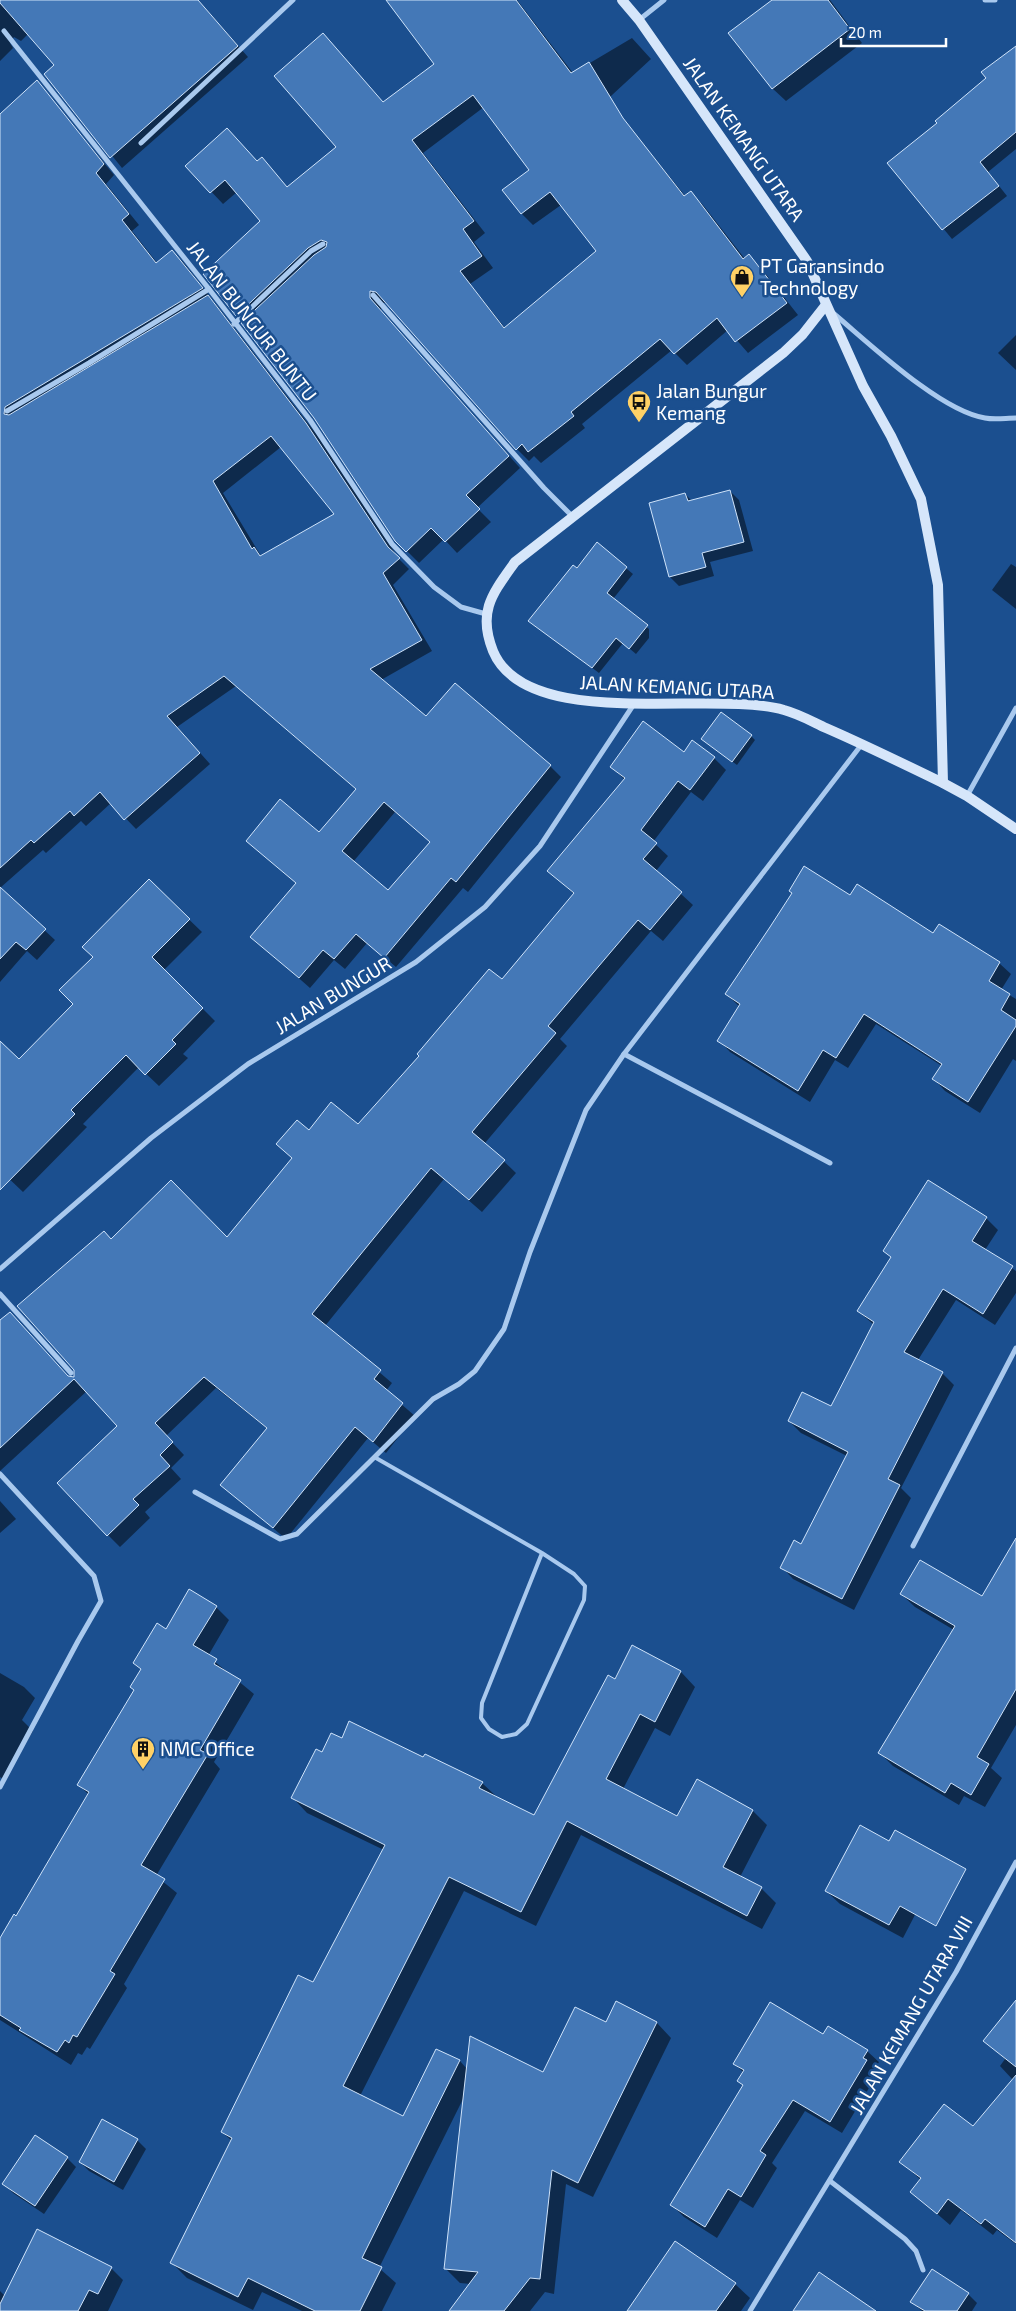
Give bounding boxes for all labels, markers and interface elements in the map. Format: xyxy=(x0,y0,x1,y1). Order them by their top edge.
scale bar xyxy=(841,15,946,47)
text: 20 m xyxy=(848,23,882,41)
street label: JALAN KEMANG UTARA xyxy=(679,52,810,225)
street label: JALAN BUNGUR BUNTU xyxy=(183,236,322,406)
place label: PT Garansindo Technology xyxy=(760,254,885,299)
shop icon: PT Garansindo Technology xyxy=(729,264,755,298)
place label: Jalan Bungur Kemang xyxy=(656,379,767,424)
bus stop icon: Jalan Bungur Kemang xyxy=(626,389,652,423)
street label: JALAN KEMANG UTARA xyxy=(579,670,775,703)
street label: JALAN BUNGUR xyxy=(270,951,395,1038)
building icon: NMC Office xyxy=(130,1736,156,1770)
place label: NMC Office xyxy=(160,1737,255,1760)
street label: JALAN KEMANG UTARA VIII xyxy=(844,1912,977,2118)

